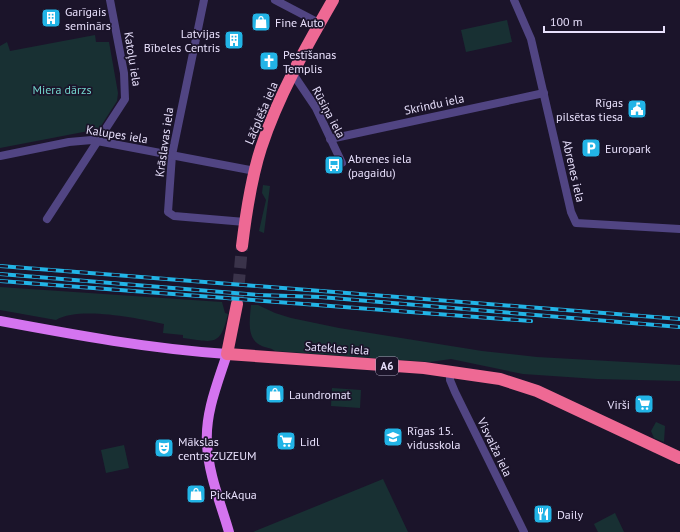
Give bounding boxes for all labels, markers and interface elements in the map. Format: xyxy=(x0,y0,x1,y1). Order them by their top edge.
place label: Garīgais seminārs xyxy=(65,4,111,33)
building icon: Garīgais seminārs xyxy=(40,7,62,29)
scale bar xyxy=(544,8,664,34)
shop icon: Fine Auto xyxy=(250,11,272,33)
text: 100 m xyxy=(550,14,583,29)
place label: Fine Auto xyxy=(275,15,324,30)
place label: Latvijas Bībeles Centris xyxy=(144,26,220,55)
building icon: Latvijas Bībeles Centris xyxy=(223,29,245,51)
street label: Katoļu iela xyxy=(121,31,145,88)
place label: Pestīšanas Templis xyxy=(283,47,336,76)
church icon: Pestīšanas Templis xyxy=(258,50,280,72)
street label: Lāčplēša iela xyxy=(241,79,281,147)
park label: Miera dārzs xyxy=(33,82,91,97)
street label: Rūsiņa iela xyxy=(308,84,349,141)
street label: Skrindu iela xyxy=(403,90,465,118)
place label: Rīgas pilsētas tiesa xyxy=(556,95,623,124)
public building icon: Rīgas pilsētas tiesa xyxy=(626,98,648,120)
street label: Krāslavas iela xyxy=(152,106,176,178)
street label: Kalupes iela xyxy=(85,122,149,146)
parking icon: Europark xyxy=(580,137,602,159)
street label: Abrenes iela xyxy=(560,138,588,204)
place label: Europark xyxy=(605,141,651,156)
place label: Abrenes iela (pagaidu) xyxy=(348,151,411,180)
bus stop icon: Abrenes iela (pagaidu) xyxy=(323,154,345,176)
street label: Satekles iela xyxy=(304,338,370,358)
road number: A6 xyxy=(376,357,398,375)
shop icon: Laundromat xyxy=(264,383,286,405)
place label: Laundromat xyxy=(289,387,351,402)
supermarket icon: Virši xyxy=(633,393,655,415)
place label: Virši xyxy=(607,397,630,412)
street label: Visvalža iela xyxy=(474,414,516,479)
place label: Rīgas 15. vidusskola xyxy=(407,423,461,452)
school or university icon: Rīgas 15. vidusskola xyxy=(382,426,404,448)
supermarket icon: Lidl xyxy=(275,430,297,452)
place label: Mākslas centrs ZUZEUM xyxy=(178,434,257,463)
place label: Lidl xyxy=(300,434,320,449)
theatre icon: Mākslas centrs ZUZEUM xyxy=(153,437,175,459)
shop icon: PickAqua xyxy=(185,483,207,505)
place label: PickAqua xyxy=(210,487,257,502)
restaurant icon: Daily xyxy=(532,503,554,525)
place label: Daily xyxy=(557,507,584,522)

